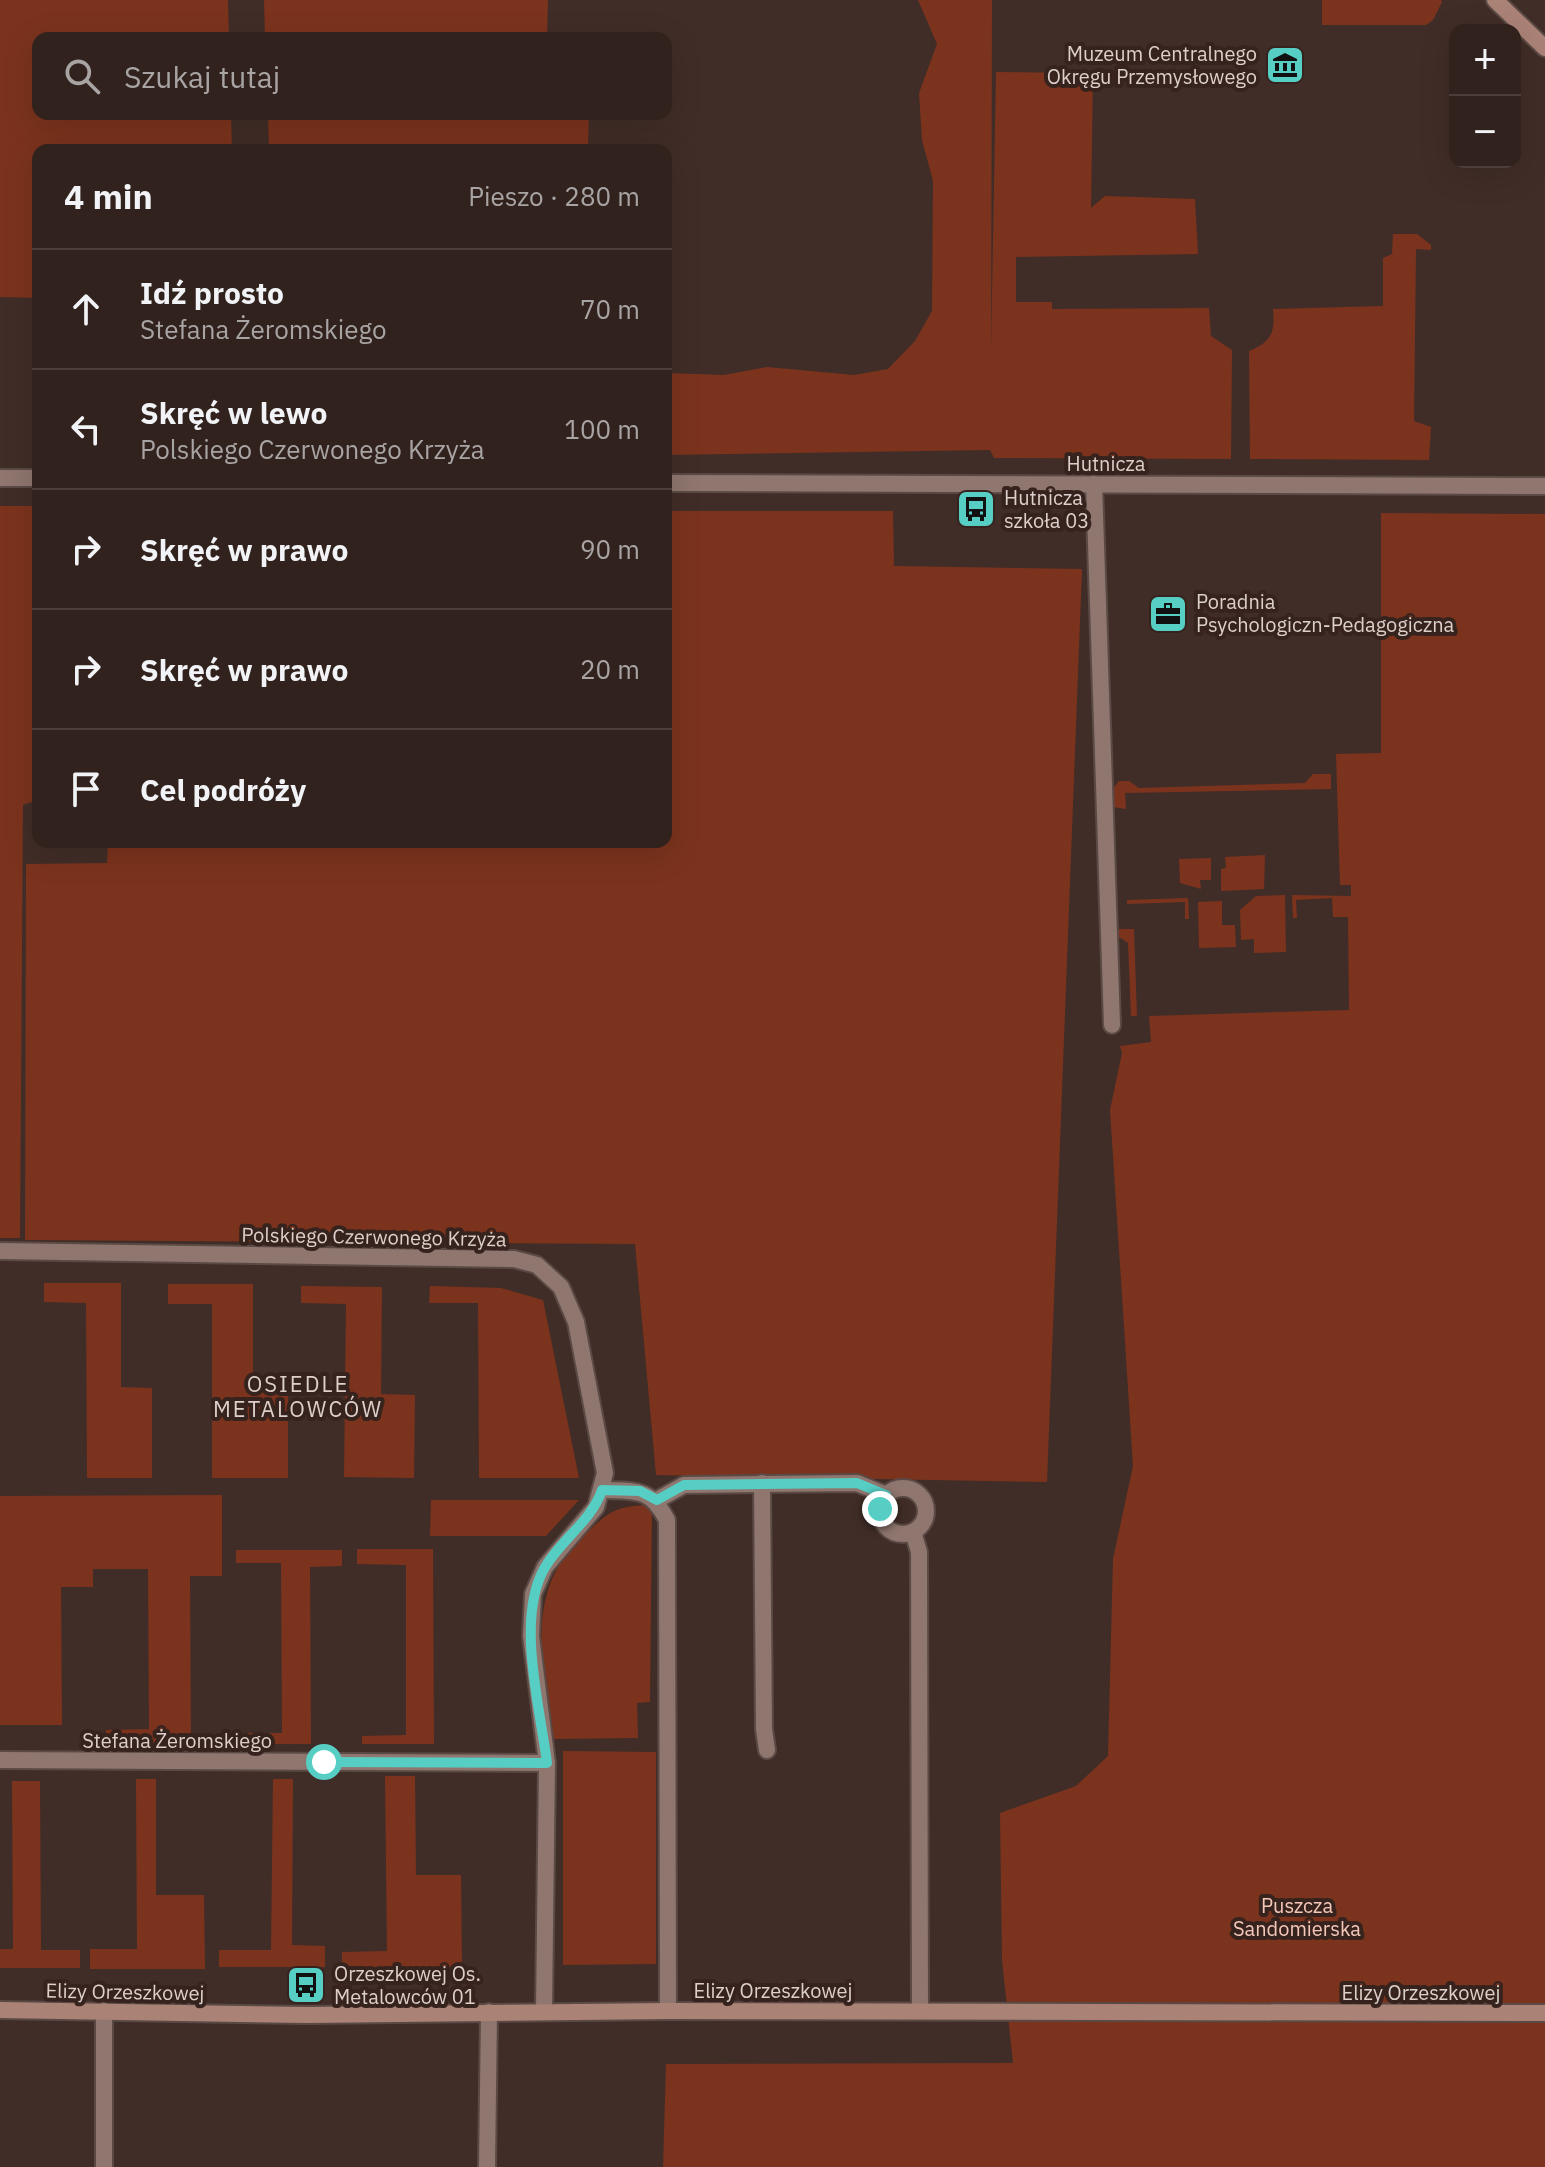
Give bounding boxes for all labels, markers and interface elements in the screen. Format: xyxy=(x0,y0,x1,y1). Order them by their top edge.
map controls xyxy=(1449,24,1521,168)
button: + xyxy=(1449,24,1521,96)
search box xyxy=(32,32,672,120)
place label: Muzeum Centralnego Okręgu Przemysłowego xyxy=(1047,40,1257,90)
museum icon: Muzeum Centralnego Okręgu Przemysłowego xyxy=(1264,44,1306,86)
icon: search xyxy=(60,54,104,98)
text: Szukaj tutaj xyxy=(124,57,280,96)
button: − xyxy=(1449,96,1521,168)
text: 4 min xyxy=(64,174,153,218)
text: Pieszo · 280 m xyxy=(468,179,640,213)
text: Idź prosto xyxy=(140,273,284,312)
icon: ahead xyxy=(64,287,108,331)
text: 70 m xyxy=(580,292,640,326)
text: Stefana Żeromskiego xyxy=(140,312,387,346)
text: Skręć w lewo xyxy=(140,393,327,432)
icon: left xyxy=(64,407,108,451)
text: 100 m xyxy=(564,412,640,446)
text: Polskiego Czerwonego Krzyża xyxy=(140,432,485,466)
street label: Hutnicza xyxy=(1067,450,1146,477)
place label: Hutnicza szkoła 03 xyxy=(1004,484,1089,534)
bus stop icon: Hutnicza szkoła 03 xyxy=(955,488,997,530)
icon: right xyxy=(64,527,108,571)
text: Skręć w prawo xyxy=(140,530,348,569)
text: 90 m xyxy=(580,532,640,566)
place label: Poradnia Psychologiczn-Pedagogiczna xyxy=(1196,588,1455,638)
office icon: Poradnia Psychologiczn-Pedagogiczna xyxy=(1147,593,1189,635)
icon: right xyxy=(64,647,108,691)
text: Skręć w prawo xyxy=(140,650,348,689)
text: 20 m xyxy=(580,652,640,686)
icon: arrive xyxy=(64,767,108,811)
text: Cel podróży xyxy=(140,770,306,809)
street label: Polskiego Czerwonego Krzyża xyxy=(241,1221,507,1252)
district label: OSIEDLE METALOWCÓW xyxy=(213,1369,383,1423)
route end xyxy=(862,1491,898,1527)
street label: Stefana Żeromskiego xyxy=(82,1727,272,1754)
route start xyxy=(306,1744,342,1780)
park label: Puszcza Sandomierska xyxy=(1233,1892,1361,1942)
place label: Orzeszkowej Os. Metalowców 01 xyxy=(334,1960,481,2010)
bus stop icon: Orzeszkowej Os. Metalowców 01 xyxy=(285,1964,327,2006)
street label: Elizy Orzeszkowej xyxy=(45,1977,205,2006)
street label: Elizy Orzeszkowej xyxy=(694,1977,853,2004)
street label: Elizy Orzeszkowej xyxy=(1342,1979,1501,2006)

